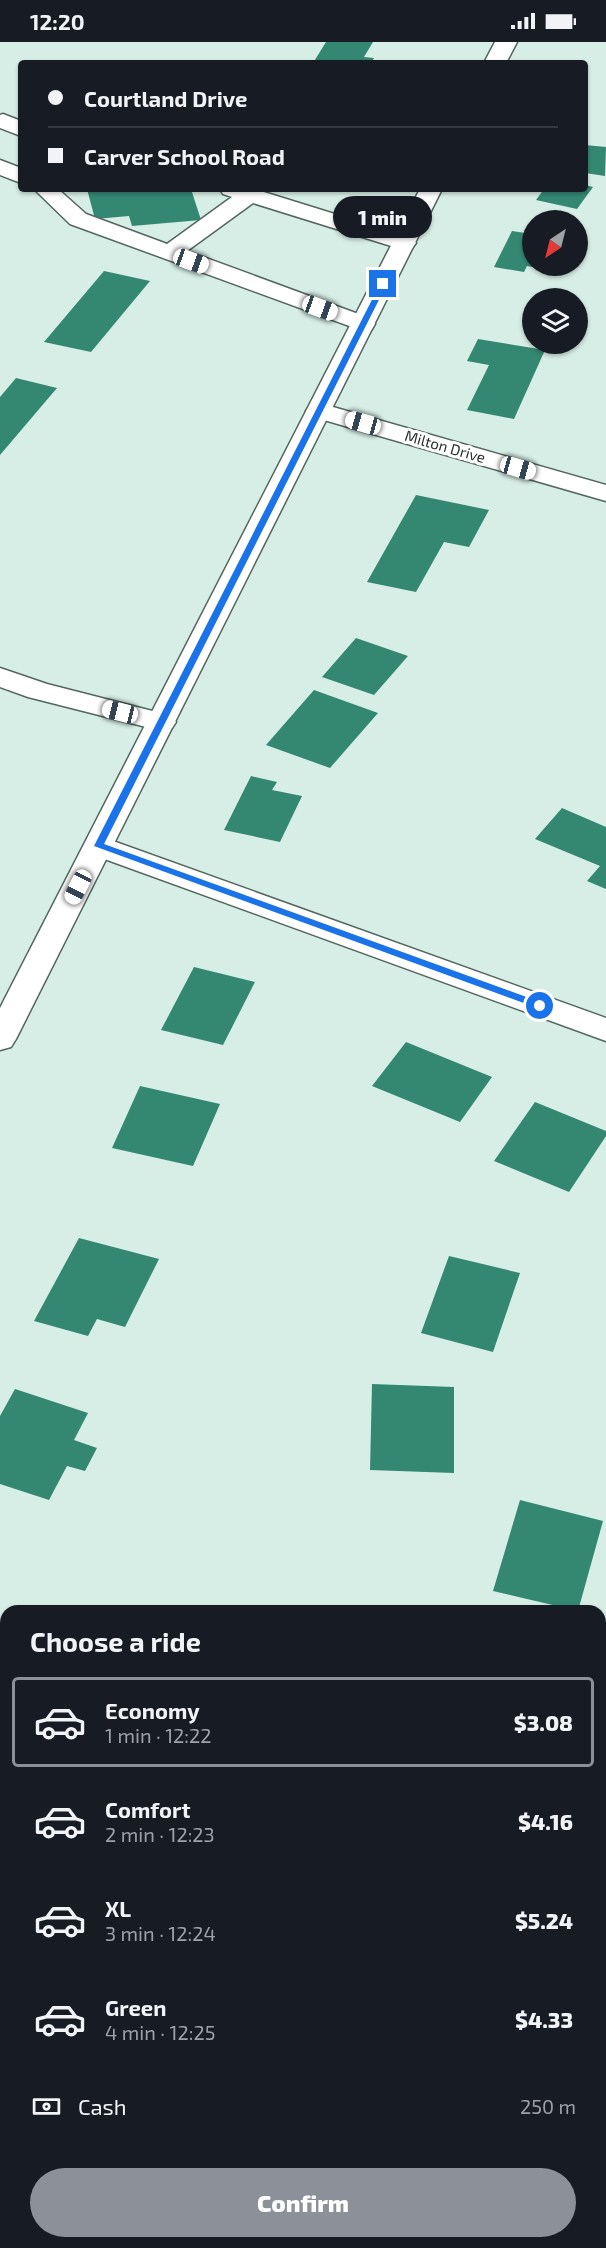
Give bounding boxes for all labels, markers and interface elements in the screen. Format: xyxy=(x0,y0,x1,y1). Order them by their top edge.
text: 12:20 xyxy=(30,8,85,34)
text: Courtland Drive xyxy=(84,85,247,111)
text: Carver School Road xyxy=(84,143,285,169)
callout: 1 min xyxy=(334,197,433,239)
text: 1 min xyxy=(358,205,407,229)
north arrow xyxy=(522,210,588,276)
map controls xyxy=(522,210,588,354)
car xyxy=(171,246,211,276)
route end xyxy=(369,270,396,297)
button: layers xyxy=(522,288,588,354)
car xyxy=(300,293,340,323)
car xyxy=(343,409,383,437)
street label: Milton Drive xyxy=(403,426,488,466)
car xyxy=(498,454,538,482)
car xyxy=(100,699,140,725)
car xyxy=(62,867,94,907)
route start xyxy=(526,992,553,1019)
text: Choose a ride xyxy=(30,1625,201,1657)
icon: car xyxy=(33,1695,87,1749)
text: Economy xyxy=(105,1697,200,1723)
text: $3.08 xyxy=(514,1709,573,1735)
text: 1 min · 12:22 xyxy=(105,1723,212,1747)
icon: car xyxy=(33,1794,87,1848)
text: Comfort xyxy=(105,1796,190,1822)
text: $4.16 xyxy=(518,1808,573,1834)
text: 2 min · 12:23 xyxy=(105,1822,215,1846)
icon: car xyxy=(33,1893,87,1947)
text: XL xyxy=(105,1895,131,1921)
text: $5.24 xyxy=(515,1907,573,1933)
text: 3 min · 12:24 xyxy=(105,1921,216,1945)
icon: car xyxy=(33,1992,87,2046)
text: Green xyxy=(105,1994,167,2020)
text: $4.33 xyxy=(515,2006,573,2032)
text: 4 min · 12:25 xyxy=(105,2020,215,2044)
icon: cash xyxy=(30,2090,63,2123)
text: Cash xyxy=(78,2093,127,2119)
text: 250 m xyxy=(520,2094,576,2118)
button: Confirm xyxy=(30,2168,576,2237)

